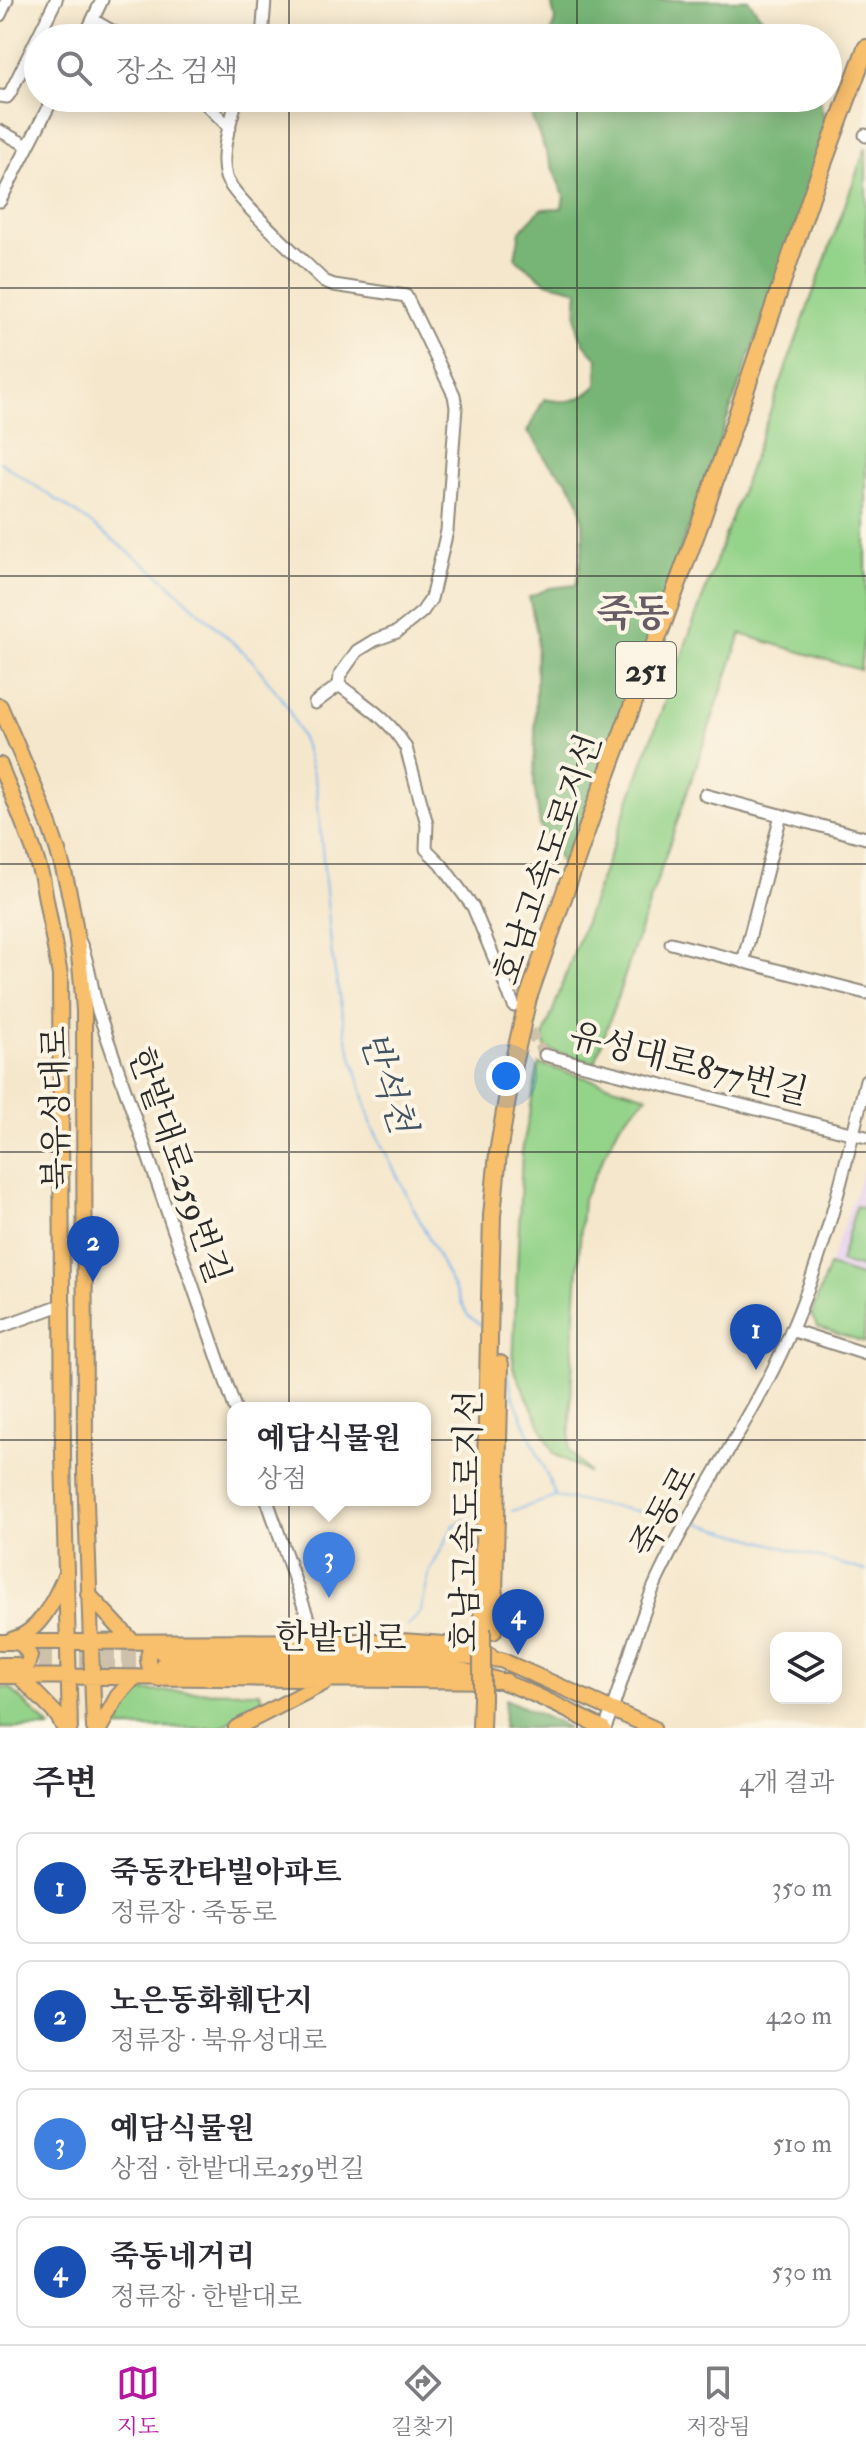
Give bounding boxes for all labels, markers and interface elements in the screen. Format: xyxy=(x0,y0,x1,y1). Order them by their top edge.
search box xyxy=(24,24,842,112)
icon: search xyxy=(52,46,96,90)
text: 장소 검색 xyxy=(116,53,238,90)
district label: 죽동 xyxy=(596,590,670,638)
road number: 251 xyxy=(616,642,676,698)
street label: 호남고속도로지선 xyxy=(485,728,612,991)
street label: 유성대로877번길 xyxy=(565,1014,812,1115)
street label: 북유성대로 xyxy=(34,1025,79,1190)
water label: 반석천 xyxy=(350,1026,426,1141)
street label: 한밭대로259번길 xyxy=(118,1042,239,1289)
your location xyxy=(486,1056,526,1096)
pin: 2 xyxy=(67,1216,119,1282)
pin: 1 xyxy=(730,1304,782,1370)
street label: 호남고속도로지선 xyxy=(444,1389,491,1653)
popup xyxy=(227,1402,431,1506)
text: 예담식물원 xyxy=(257,1420,401,1457)
street label: 죽동로 xyxy=(622,1458,707,1565)
text: 상점 xyxy=(257,1463,307,1495)
pin: 3 xyxy=(303,1532,355,1598)
pin: 4 xyxy=(492,1589,544,1655)
street label: 한밭대로 xyxy=(275,1616,407,1661)
map controls xyxy=(770,1632,842,1704)
button: layers xyxy=(770,1632,842,1704)
text: 주변 xyxy=(32,1762,98,1805)
text: 4개 결과 xyxy=(739,1767,834,1799)
text: 죽동칸타빌아파트 xyxy=(110,1854,342,1891)
text: 1 xyxy=(55,1872,65,1904)
text: 350 m xyxy=(772,1872,832,1904)
text: 정류장 · 죽동로 xyxy=(110,1897,277,1929)
text: 노은동화훼단지 xyxy=(110,1982,313,2019)
text: 2 xyxy=(53,2000,67,2032)
text: 420 m xyxy=(766,2000,832,2032)
text: 정류장 · 북유성대로 xyxy=(110,2025,327,2057)
text: 예담식물원 xyxy=(110,2110,255,2147)
text: 3 xyxy=(55,2128,65,2160)
text: 510 m xyxy=(772,2128,832,2160)
text: 상점 · 한밭대로259번길 xyxy=(110,2153,365,2185)
text: 죽동네거리 xyxy=(110,2238,255,2275)
text: 4 xyxy=(53,2256,67,2288)
text: 530 m xyxy=(772,2256,832,2288)
text: 정류장 · 한밭대로 xyxy=(110,2281,302,2313)
tab: 지도 xyxy=(116,2361,160,2441)
tab: 길찾기 xyxy=(391,2361,455,2441)
tab: 저장됨 xyxy=(686,2361,750,2441)

